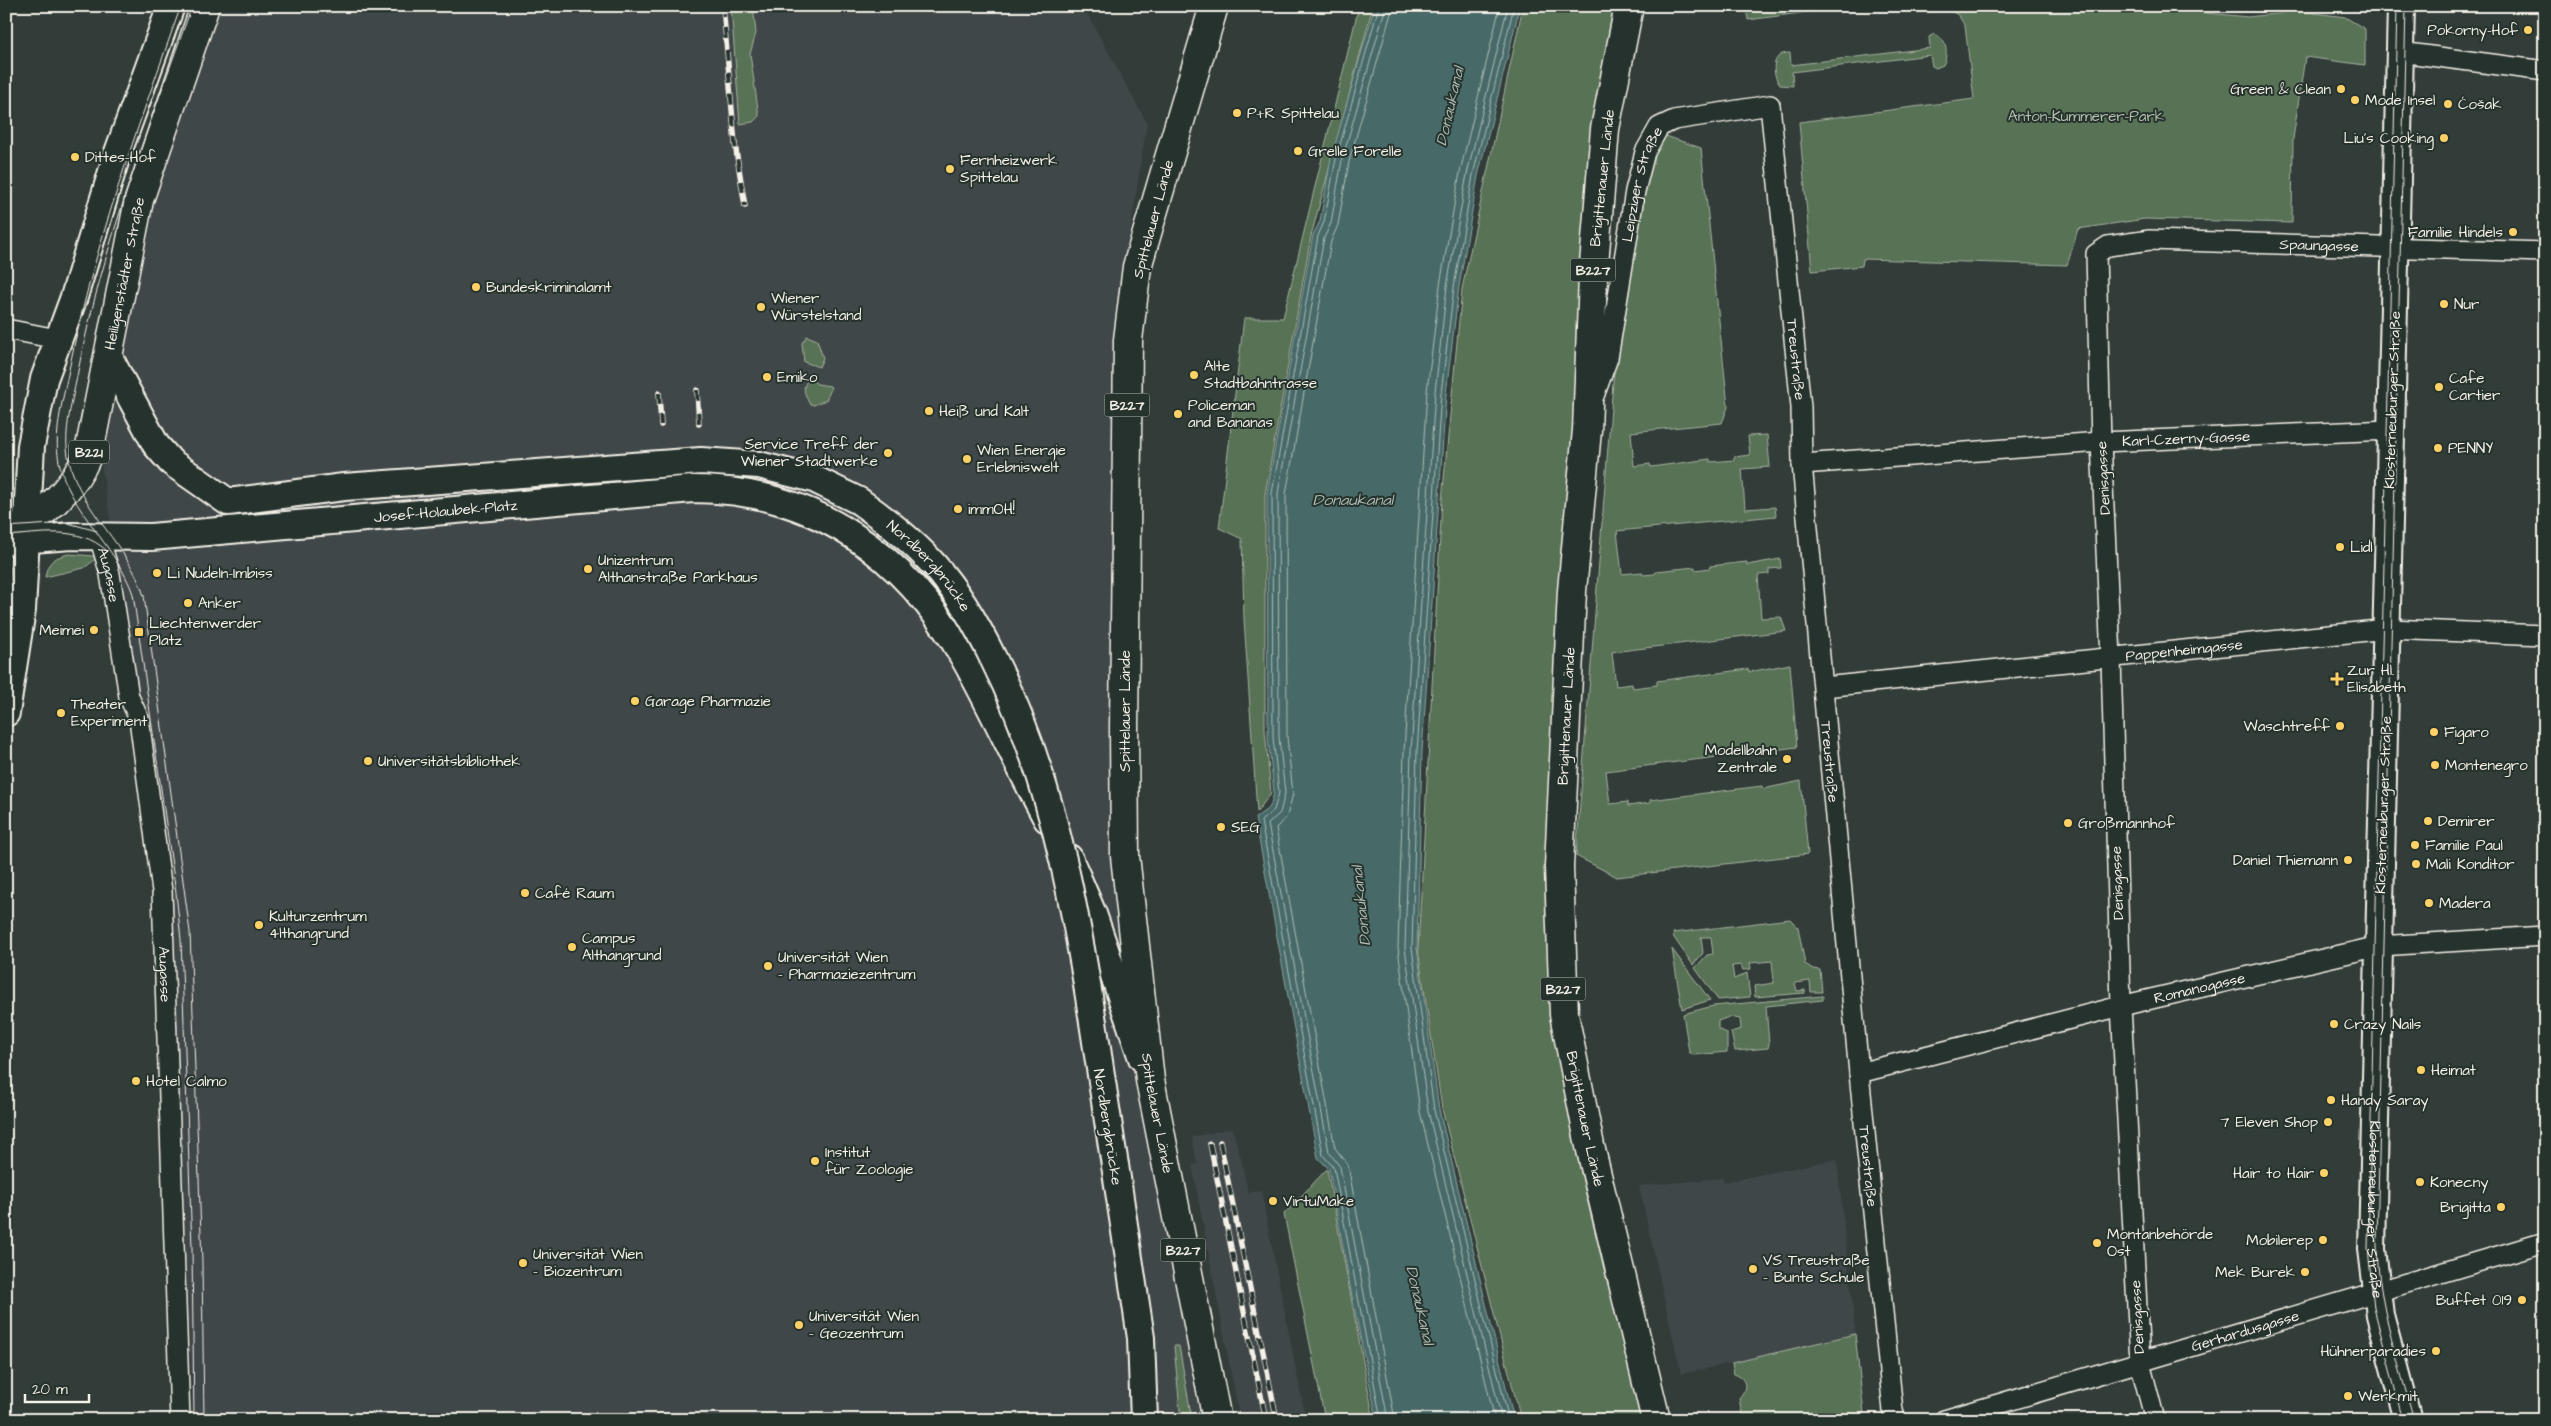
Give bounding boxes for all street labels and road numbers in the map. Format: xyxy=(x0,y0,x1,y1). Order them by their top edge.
street label: Brigittenauer Lände xyxy=(1585,108,1621,248)
street label: Leipziger Straße xyxy=(1617,123,1668,243)
street label: Spittelauer Lände xyxy=(1128,158,1179,281)
street label: Heiligenstädter Straße xyxy=(99,195,150,352)
street label: Spaungasse xyxy=(2279,234,2359,257)
road number: B227 xyxy=(1570,258,1616,282)
street label: Klosterneuburger Straße xyxy=(2379,311,2407,489)
street label: Treustraße xyxy=(1781,318,1810,401)
road number: B227 xyxy=(1104,394,1150,416)
street label: Karl-Czerny-Gasse xyxy=(2122,426,2251,452)
road number: B221 xyxy=(69,441,109,464)
street label: Denisgasse xyxy=(2091,441,2117,515)
street label: Josef-Holaubek-Platz xyxy=(373,495,519,528)
street label: Nordbergbrücke xyxy=(882,515,976,616)
street label: Augasse xyxy=(92,545,124,604)
street label: Pappenheimgasse xyxy=(2125,634,2244,667)
street label: Brigittenauer Lände xyxy=(1552,647,1582,786)
street label: Spittelauer Lände xyxy=(1115,650,1136,772)
street label: Klosterneuburger Straße xyxy=(2370,716,2398,894)
street label: Treustraße xyxy=(1815,720,1844,804)
street label: Denisgasse xyxy=(2106,846,2130,920)
street label: Augasse xyxy=(152,946,176,1002)
street label: Romanogasse xyxy=(2152,967,2247,1009)
road number: B227 xyxy=(1540,978,1586,1001)
street label: Brigittenauer Lände xyxy=(1561,1049,1609,1189)
street label: Spittelauer Lände xyxy=(1136,1052,1178,1175)
street label: Nordbergbrücke xyxy=(1087,1067,1127,1187)
street label: Klosterneuburger Straße xyxy=(2361,1120,2388,1300)
street label: Treustraße xyxy=(1853,1124,1882,1208)
road number: B227 xyxy=(1160,1238,1206,1262)
street label: Denisgasse xyxy=(2125,1280,2151,1354)
street label: Gerhardusgasse xyxy=(2189,1305,2302,1357)

